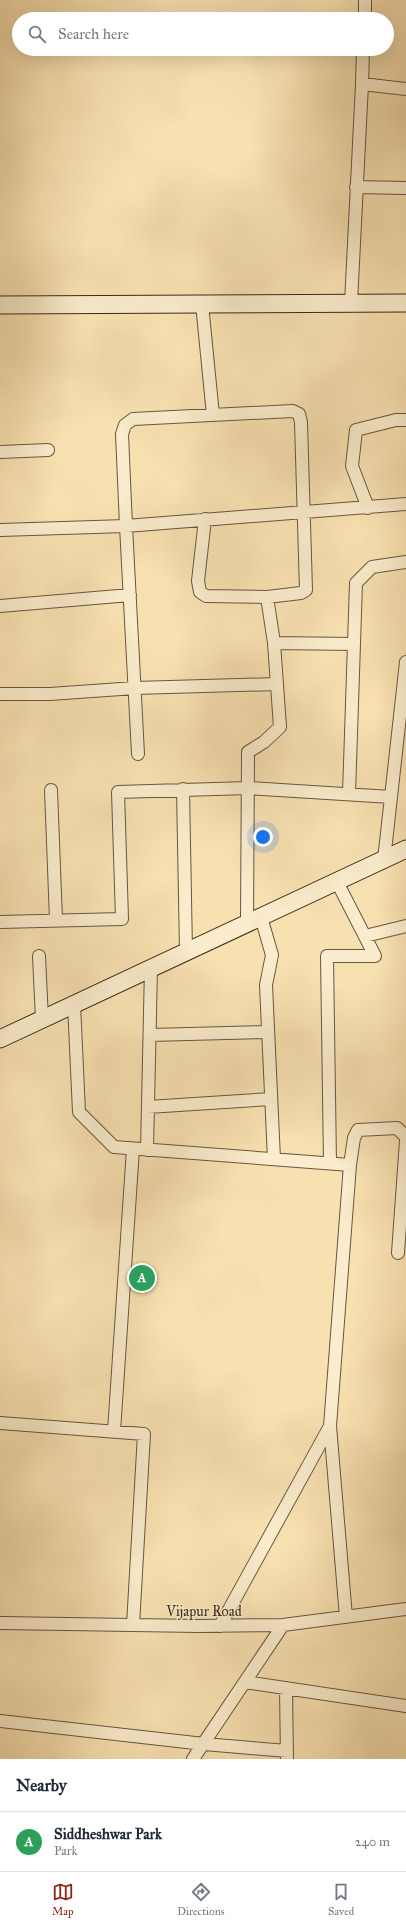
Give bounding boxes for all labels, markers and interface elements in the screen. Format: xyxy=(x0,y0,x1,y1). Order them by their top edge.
search box xyxy=(12,12,394,56)
icon: search xyxy=(26,23,48,45)
text: Search here xyxy=(58,25,129,43)
your location xyxy=(253,827,273,847)
pin: A xyxy=(129,1263,155,1293)
street label: Vijapur Road xyxy=(165,1603,242,1620)
text: Nearby xyxy=(16,1775,67,1796)
text: Siddheshwar Park xyxy=(54,1825,162,1843)
text: A xyxy=(25,1834,33,1850)
text: 240 m xyxy=(355,1834,390,1850)
text: Park xyxy=(54,1843,78,1859)
tab: Map xyxy=(52,1881,74,1918)
tab: Directions xyxy=(177,1881,225,1918)
tab: Saved xyxy=(328,1881,354,1918)

